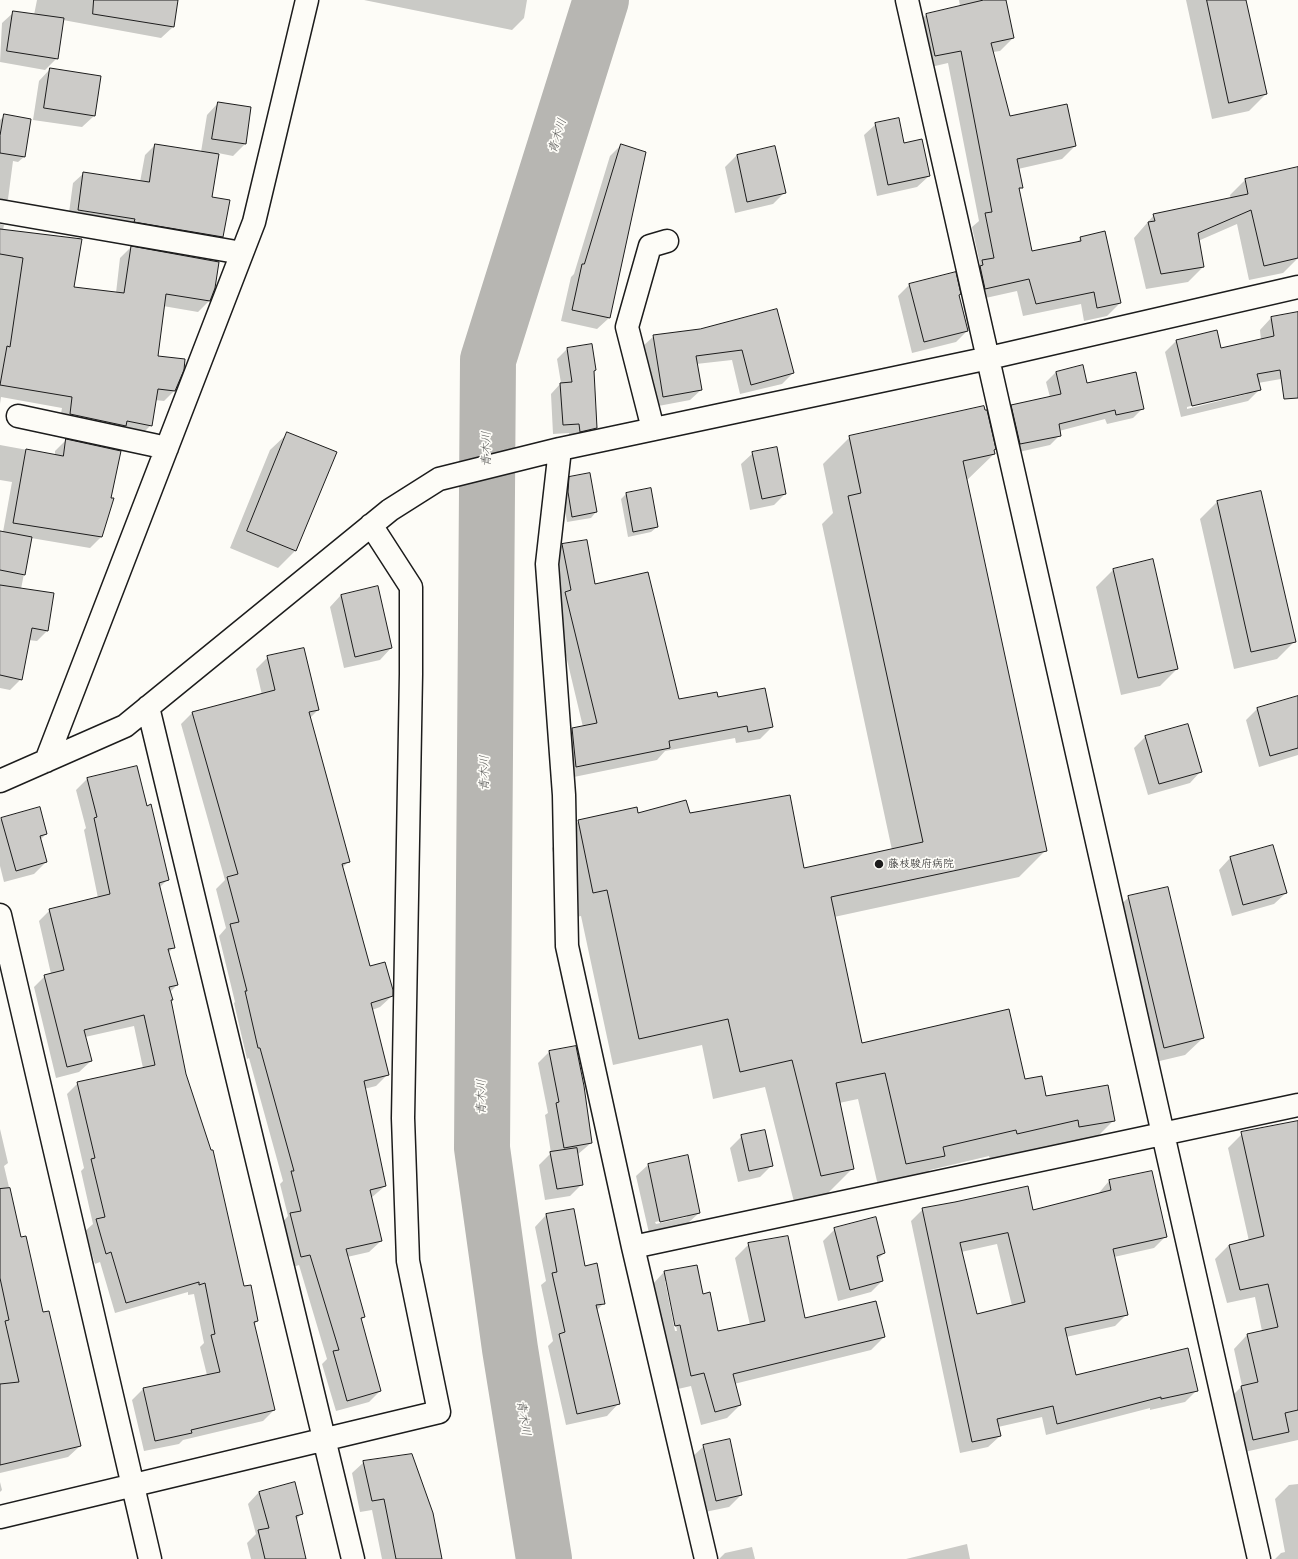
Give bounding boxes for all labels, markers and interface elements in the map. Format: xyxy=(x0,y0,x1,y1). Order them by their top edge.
water label: 青木川 xyxy=(546,117,570,155)
water label: 青木川 xyxy=(480,431,494,467)
water label: 青木川 xyxy=(478,755,492,791)
place label: 藤枝駿府病院 xyxy=(888,857,954,871)
marker: 藤枝駿府病院 xyxy=(873,858,885,870)
water label: 青木川 xyxy=(475,1079,489,1115)
water label: 青木川 xyxy=(513,1399,533,1437)

